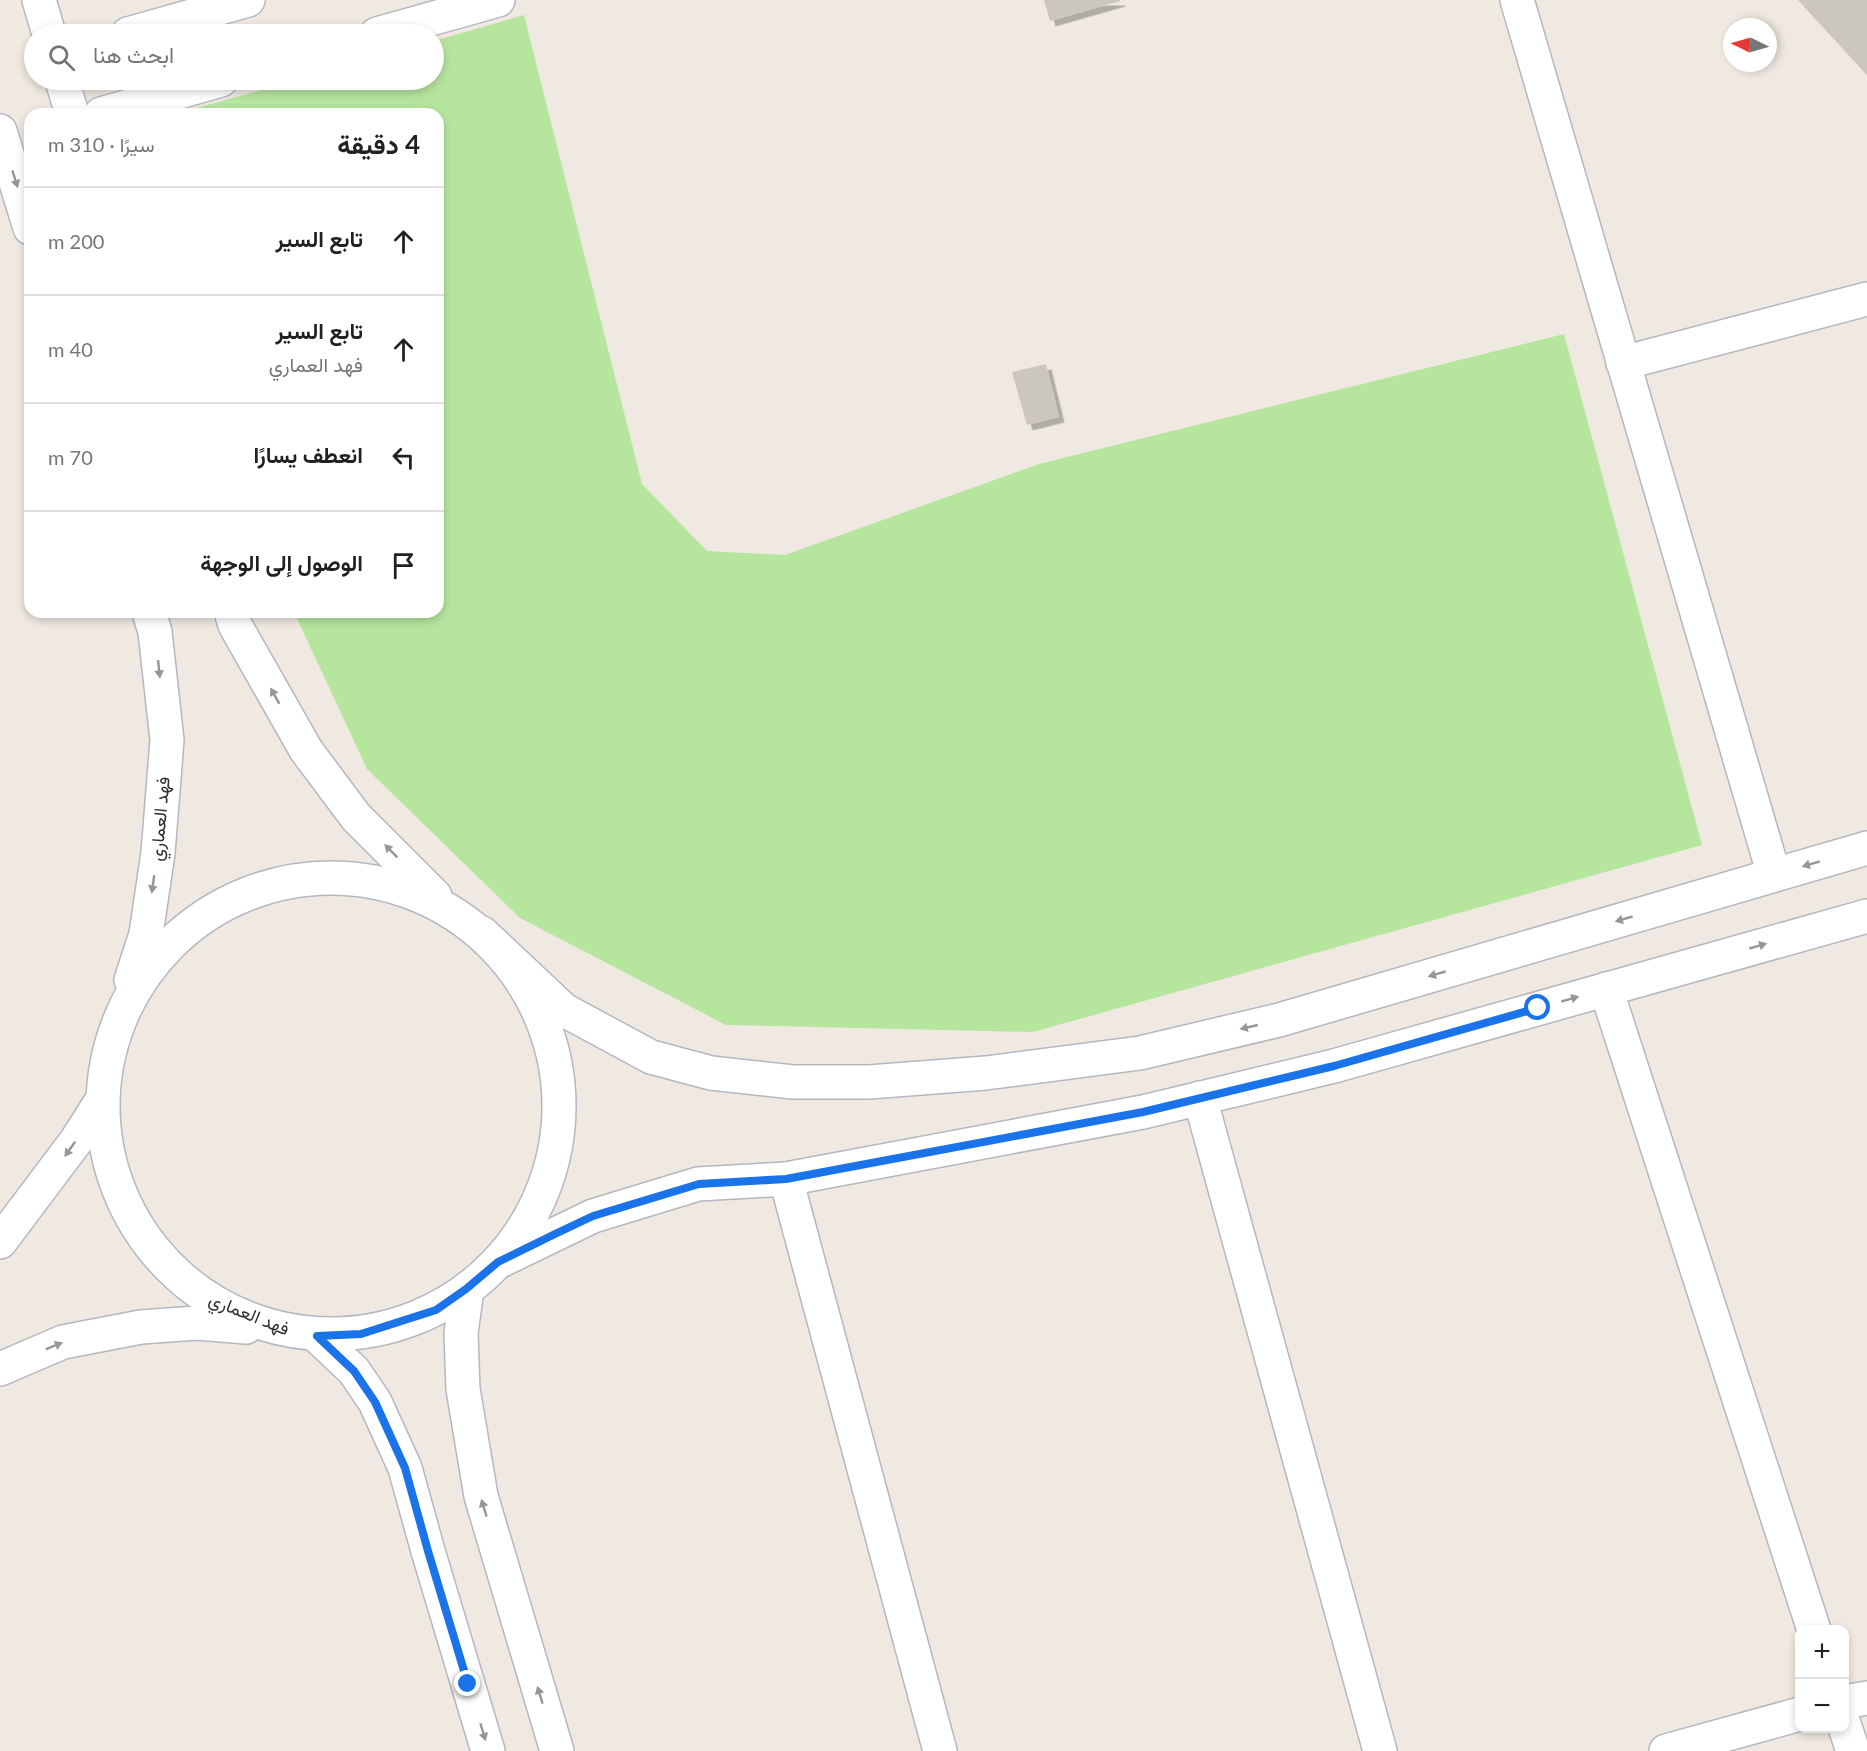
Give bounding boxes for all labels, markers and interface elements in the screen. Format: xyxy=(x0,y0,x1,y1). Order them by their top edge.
north arrow xyxy=(1723,18,1777,72)
search box xyxy=(24,24,444,90)
icon: search xyxy=(45,41,78,74)
text: ابحث هنا xyxy=(93,41,174,68)
text: 4 دقيقة xyxy=(337,128,420,160)
text: سيرًا · 310 m xyxy=(48,132,155,156)
one-way arrow xyxy=(11,171,20,189)
text: تابع السير xyxy=(276,225,363,252)
icon: ahead xyxy=(387,225,420,258)
text: 200 m xyxy=(48,229,104,253)
text: تابع السير xyxy=(276,317,363,344)
icon: ahead xyxy=(387,333,420,366)
text: 40 m xyxy=(48,337,93,361)
text: فهد العماري xyxy=(269,352,363,376)
text: انعطف يسارًا xyxy=(254,441,363,468)
icon: left xyxy=(387,441,420,474)
text: 70 m xyxy=(48,445,93,469)
text: الوصول إلى الوجهة xyxy=(200,549,363,576)
icon: arrive xyxy=(387,549,420,582)
one-way arrow xyxy=(154,660,164,679)
one-way arrow xyxy=(270,687,280,704)
street label: فهد العماري xyxy=(144,776,179,863)
one-way arrow xyxy=(384,845,398,859)
one-way arrow xyxy=(1802,860,1820,869)
one-way arrow xyxy=(149,875,158,894)
one-way arrow xyxy=(1615,915,1633,924)
one-way arrow xyxy=(1749,941,1767,951)
one-way arrow xyxy=(1428,970,1446,979)
route start xyxy=(1524,994,1550,1020)
one-way arrow xyxy=(1562,994,1580,1003)
one-way arrow xyxy=(1239,1023,1258,1032)
one-way arrow xyxy=(64,1141,76,1157)
street label: فهد العماري xyxy=(204,1287,293,1344)
one-way arrow xyxy=(45,1341,63,1350)
one-way arrow xyxy=(479,1499,488,1517)
map controls xyxy=(1795,1625,1849,1733)
button: + xyxy=(1795,1625,1849,1679)
route end xyxy=(454,1670,480,1696)
button: − xyxy=(1795,1679,1849,1733)
one-way arrow xyxy=(535,1686,544,1704)
one-way arrow xyxy=(479,1723,488,1741)

